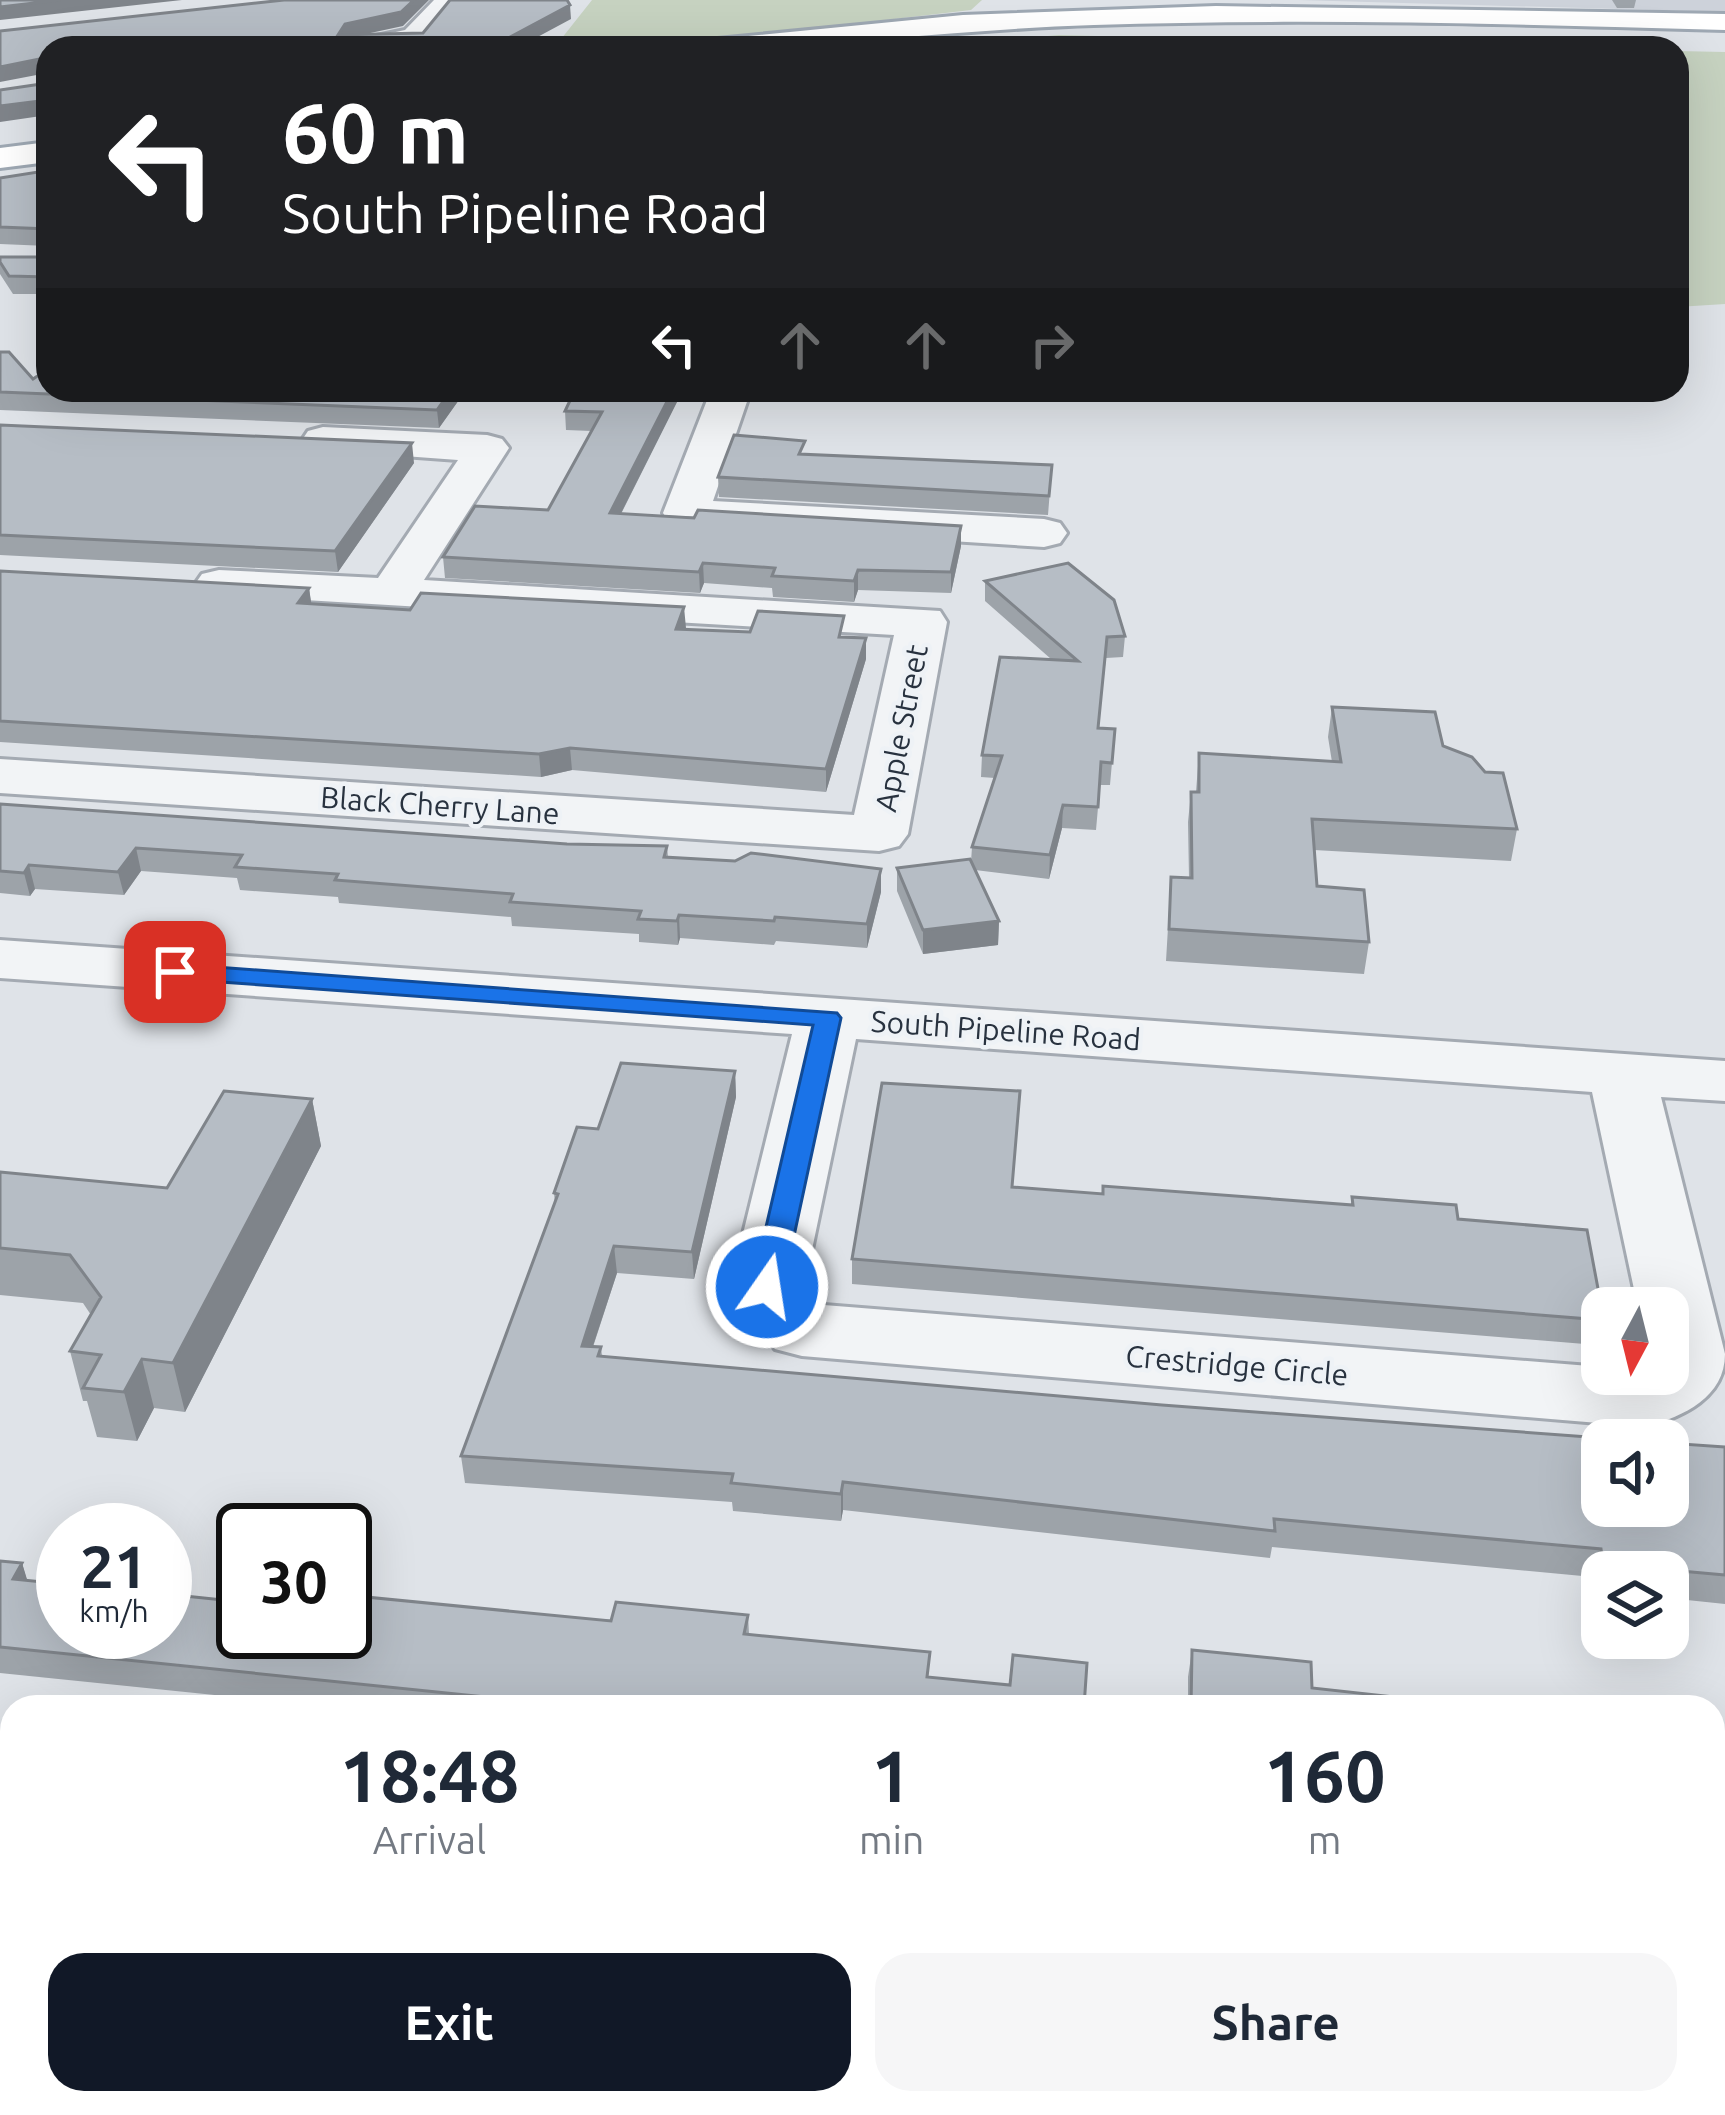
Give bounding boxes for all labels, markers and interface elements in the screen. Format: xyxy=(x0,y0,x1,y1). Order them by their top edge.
icon: left xyxy=(84,84,240,240)
text: 60 m xyxy=(282,85,469,179)
text: South Pipeline Road xyxy=(282,183,769,243)
icon: left xyxy=(641,312,707,378)
icon: ahead xyxy=(767,312,833,378)
icon: ahead xyxy=(893,312,959,378)
icon: right xyxy=(1019,312,1085,378)
street label: Apple Street xyxy=(868,641,934,815)
street label: Black Cherry Lane xyxy=(319,780,561,830)
pin xyxy=(124,921,226,1023)
icon: arrive xyxy=(142,939,208,1005)
street label: South Pipeline Road xyxy=(870,1004,1142,1056)
position arrow xyxy=(704,1224,830,1350)
north arrow xyxy=(1581,1287,1689,1395)
map controls xyxy=(1581,1287,1689,1659)
street label: Crestridge Circle xyxy=(1124,1338,1350,1392)
button: sound xyxy=(1581,1419,1689,1527)
speed limit sign: 30 xyxy=(216,1503,372,1659)
text: 21 xyxy=(80,1532,148,1599)
button: layers xyxy=(1581,1551,1689,1659)
text: km/h xyxy=(79,1594,149,1628)
text: 18:48 xyxy=(339,1735,520,1816)
text: 1 xyxy=(871,1735,912,1816)
text: 160 xyxy=(1264,1735,1386,1816)
text: Arrival xyxy=(373,1818,486,1861)
text: min xyxy=(859,1818,924,1861)
text: m xyxy=(1308,1818,1341,1861)
button: Exit xyxy=(48,1953,851,2091)
button: Share xyxy=(875,1953,1677,2091)

